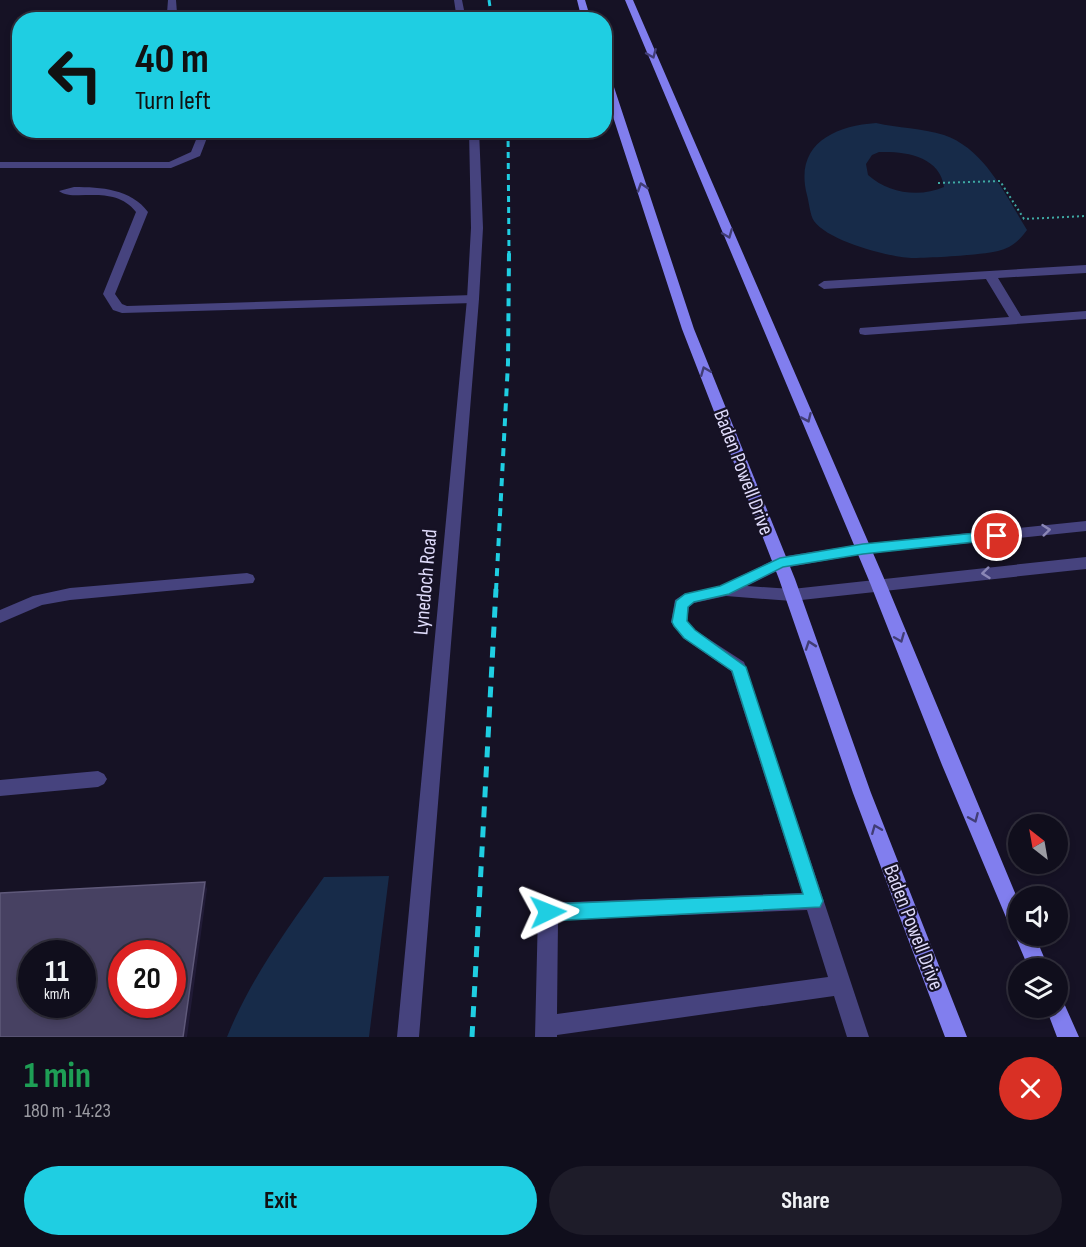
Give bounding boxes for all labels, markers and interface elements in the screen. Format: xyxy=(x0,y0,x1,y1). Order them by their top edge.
text: 40 m xyxy=(135,34,209,85)
icon: left xyxy=(36,36,114,114)
one-way arrow xyxy=(645,47,657,58)
text: Turn left xyxy=(135,85,211,117)
one-way arrow xyxy=(637,182,650,193)
one-way arrow xyxy=(721,227,733,238)
one-way arrow xyxy=(700,367,712,378)
street label: Baden Powell Drive xyxy=(708,406,779,538)
one-way arrow xyxy=(800,412,812,423)
pin xyxy=(971,510,1022,561)
icon: arrive xyxy=(980,519,1013,552)
one-way arrow xyxy=(1041,524,1051,537)
street label: Lynedoch Road xyxy=(408,528,443,636)
one-way arrow xyxy=(981,566,991,579)
one-way arrow xyxy=(893,632,905,643)
one-way arrow xyxy=(804,640,817,651)
one-way arrow xyxy=(966,812,978,823)
north arrow xyxy=(1008,814,1068,874)
map controls xyxy=(1008,814,1068,1018)
one-way arrow xyxy=(871,824,883,835)
street label: Baden Powell Drive xyxy=(878,861,949,993)
position arrow xyxy=(516,880,580,944)
button: sound xyxy=(1008,886,1068,946)
speed limit sign: 20 xyxy=(108,940,186,1018)
text: 11 xyxy=(45,954,69,990)
button: layers xyxy=(1008,958,1068,1018)
text: km/h xyxy=(44,985,70,1004)
text: 1 min xyxy=(24,1055,91,1098)
button: close xyxy=(999,1057,1062,1120)
text: 180 m · 14:23 xyxy=(24,1099,111,1123)
button: Exit xyxy=(24,1166,537,1235)
button: Share xyxy=(549,1166,1062,1235)

